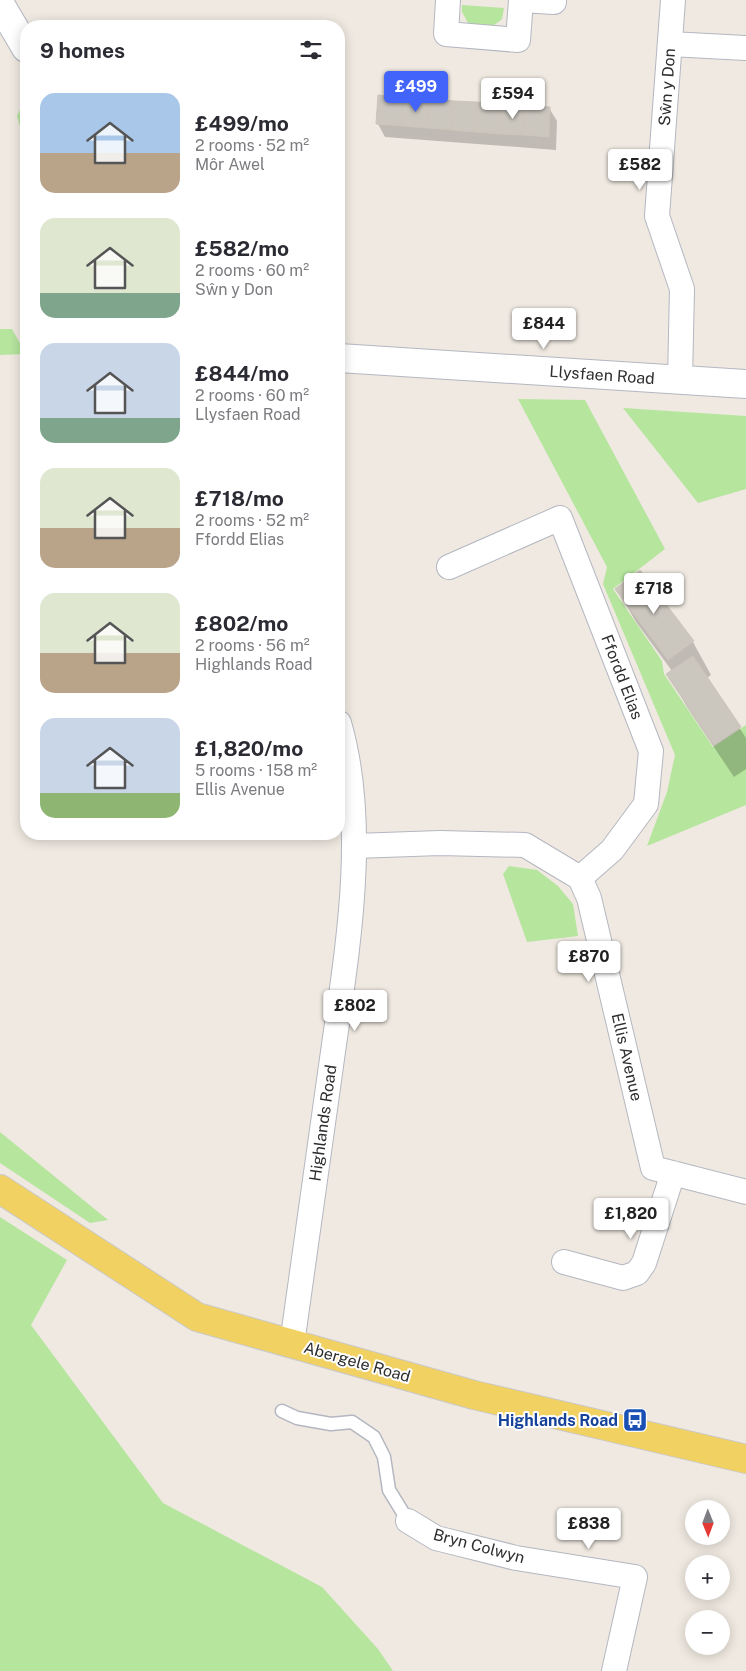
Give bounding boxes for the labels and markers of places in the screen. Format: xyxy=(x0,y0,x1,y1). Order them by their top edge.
pin: £499 xyxy=(386,70,446,113)
pin: £594 xyxy=(483,78,543,120)
pin: £582 xyxy=(610,148,670,191)
pin: £844 xyxy=(514,308,574,350)
pin: £718 xyxy=(624,572,684,615)
pin: £870 xyxy=(559,940,619,983)
pin: £802 xyxy=(325,990,385,1032)
pin: £1,820 xyxy=(590,1198,672,1240)
bus stop icon: Highlands Road xyxy=(622,1407,648,1433)
place label: Highlands Road xyxy=(498,1411,618,1430)
pin: £838 xyxy=(559,1508,619,1550)

